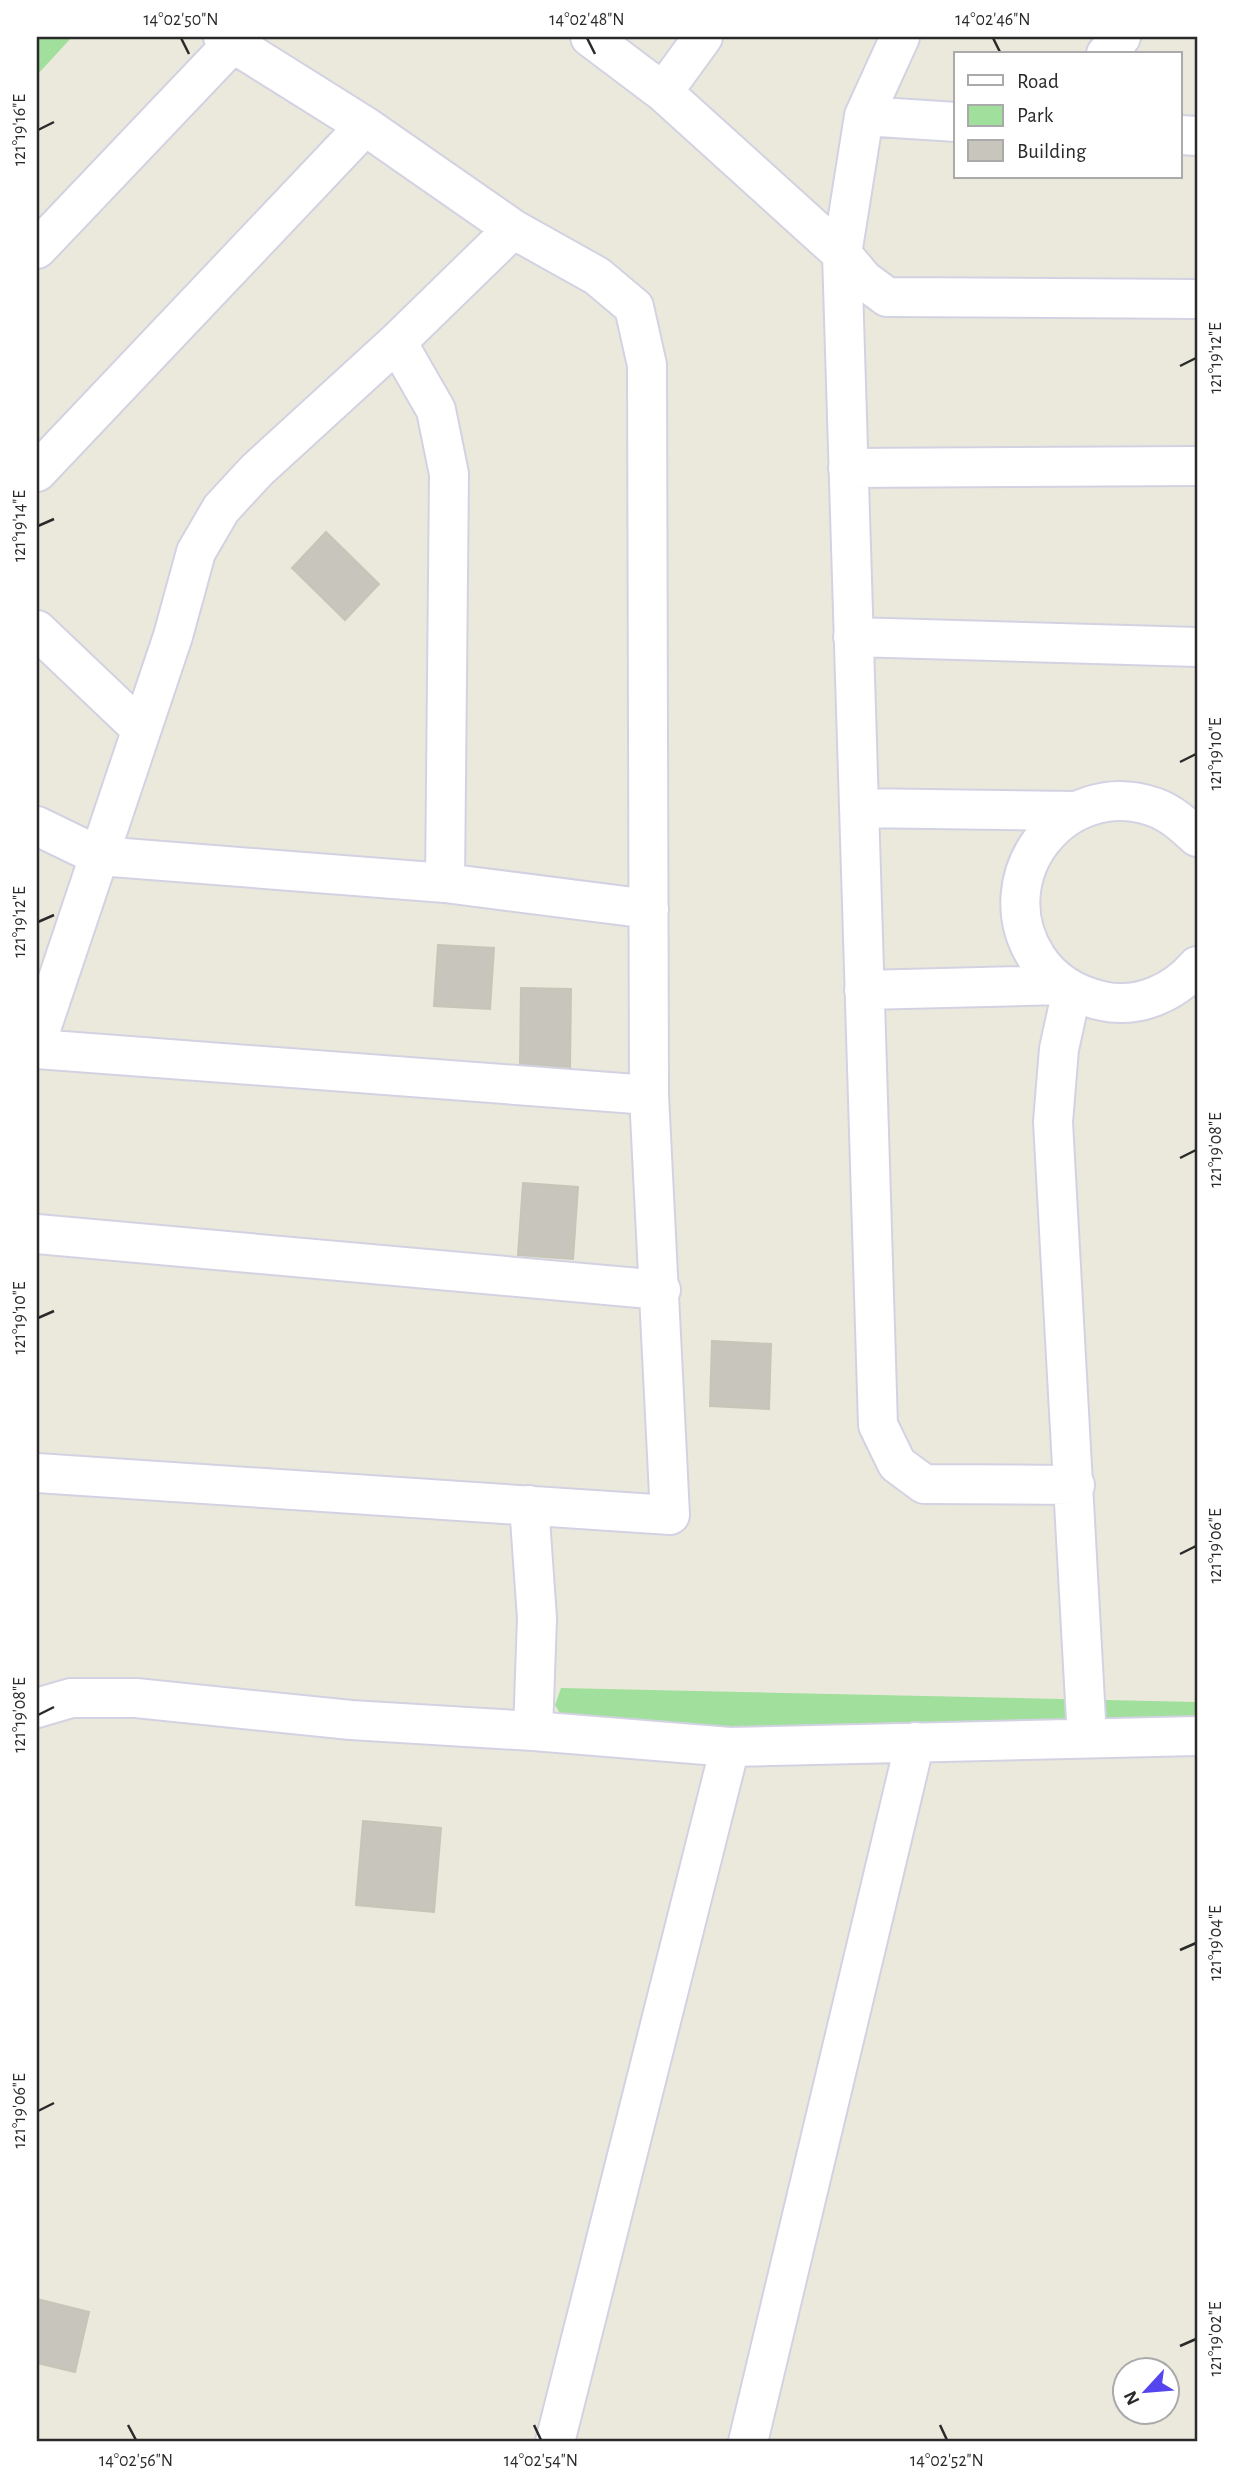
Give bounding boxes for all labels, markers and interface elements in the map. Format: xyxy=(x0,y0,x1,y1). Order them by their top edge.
text: 14°02'50"N xyxy=(143,11,219,29)
text: 14°02'48"N xyxy=(549,11,625,29)
text: 14°02'46"N xyxy=(955,11,1031,29)
legend xyxy=(954,52,1182,178)
text: Road xyxy=(1017,71,1059,92)
text: 121°19'16"E xyxy=(11,94,29,166)
text: Park xyxy=(1017,105,1054,126)
text: Building xyxy=(1017,141,1087,162)
text: 121°19'12"E xyxy=(1207,322,1225,394)
text: 121°19'14"E xyxy=(11,490,29,562)
text: 121°19'10"E xyxy=(1207,717,1225,790)
text: 121°19'12"E xyxy=(11,886,29,958)
text: 121°19'08"E xyxy=(1207,1112,1225,1188)
text: 121°19'10"E xyxy=(11,1281,29,1354)
text: 121°19'06"E xyxy=(1207,1508,1225,1584)
text: 121°19'08"E xyxy=(11,1677,29,1753)
text: 121°19'04"E xyxy=(1207,1905,1225,1981)
text: 121°19'06"E xyxy=(11,2073,29,2149)
text: 121°19'02"E xyxy=(1207,2301,1225,2376)
north arrow xyxy=(1112,2356,1182,2426)
text: N xyxy=(1121,2388,1144,2408)
text: 14°02'56"N xyxy=(99,2452,173,2470)
text: 14°02'54"N xyxy=(504,2452,578,2470)
text: 14°02'52"N xyxy=(910,2452,984,2470)

